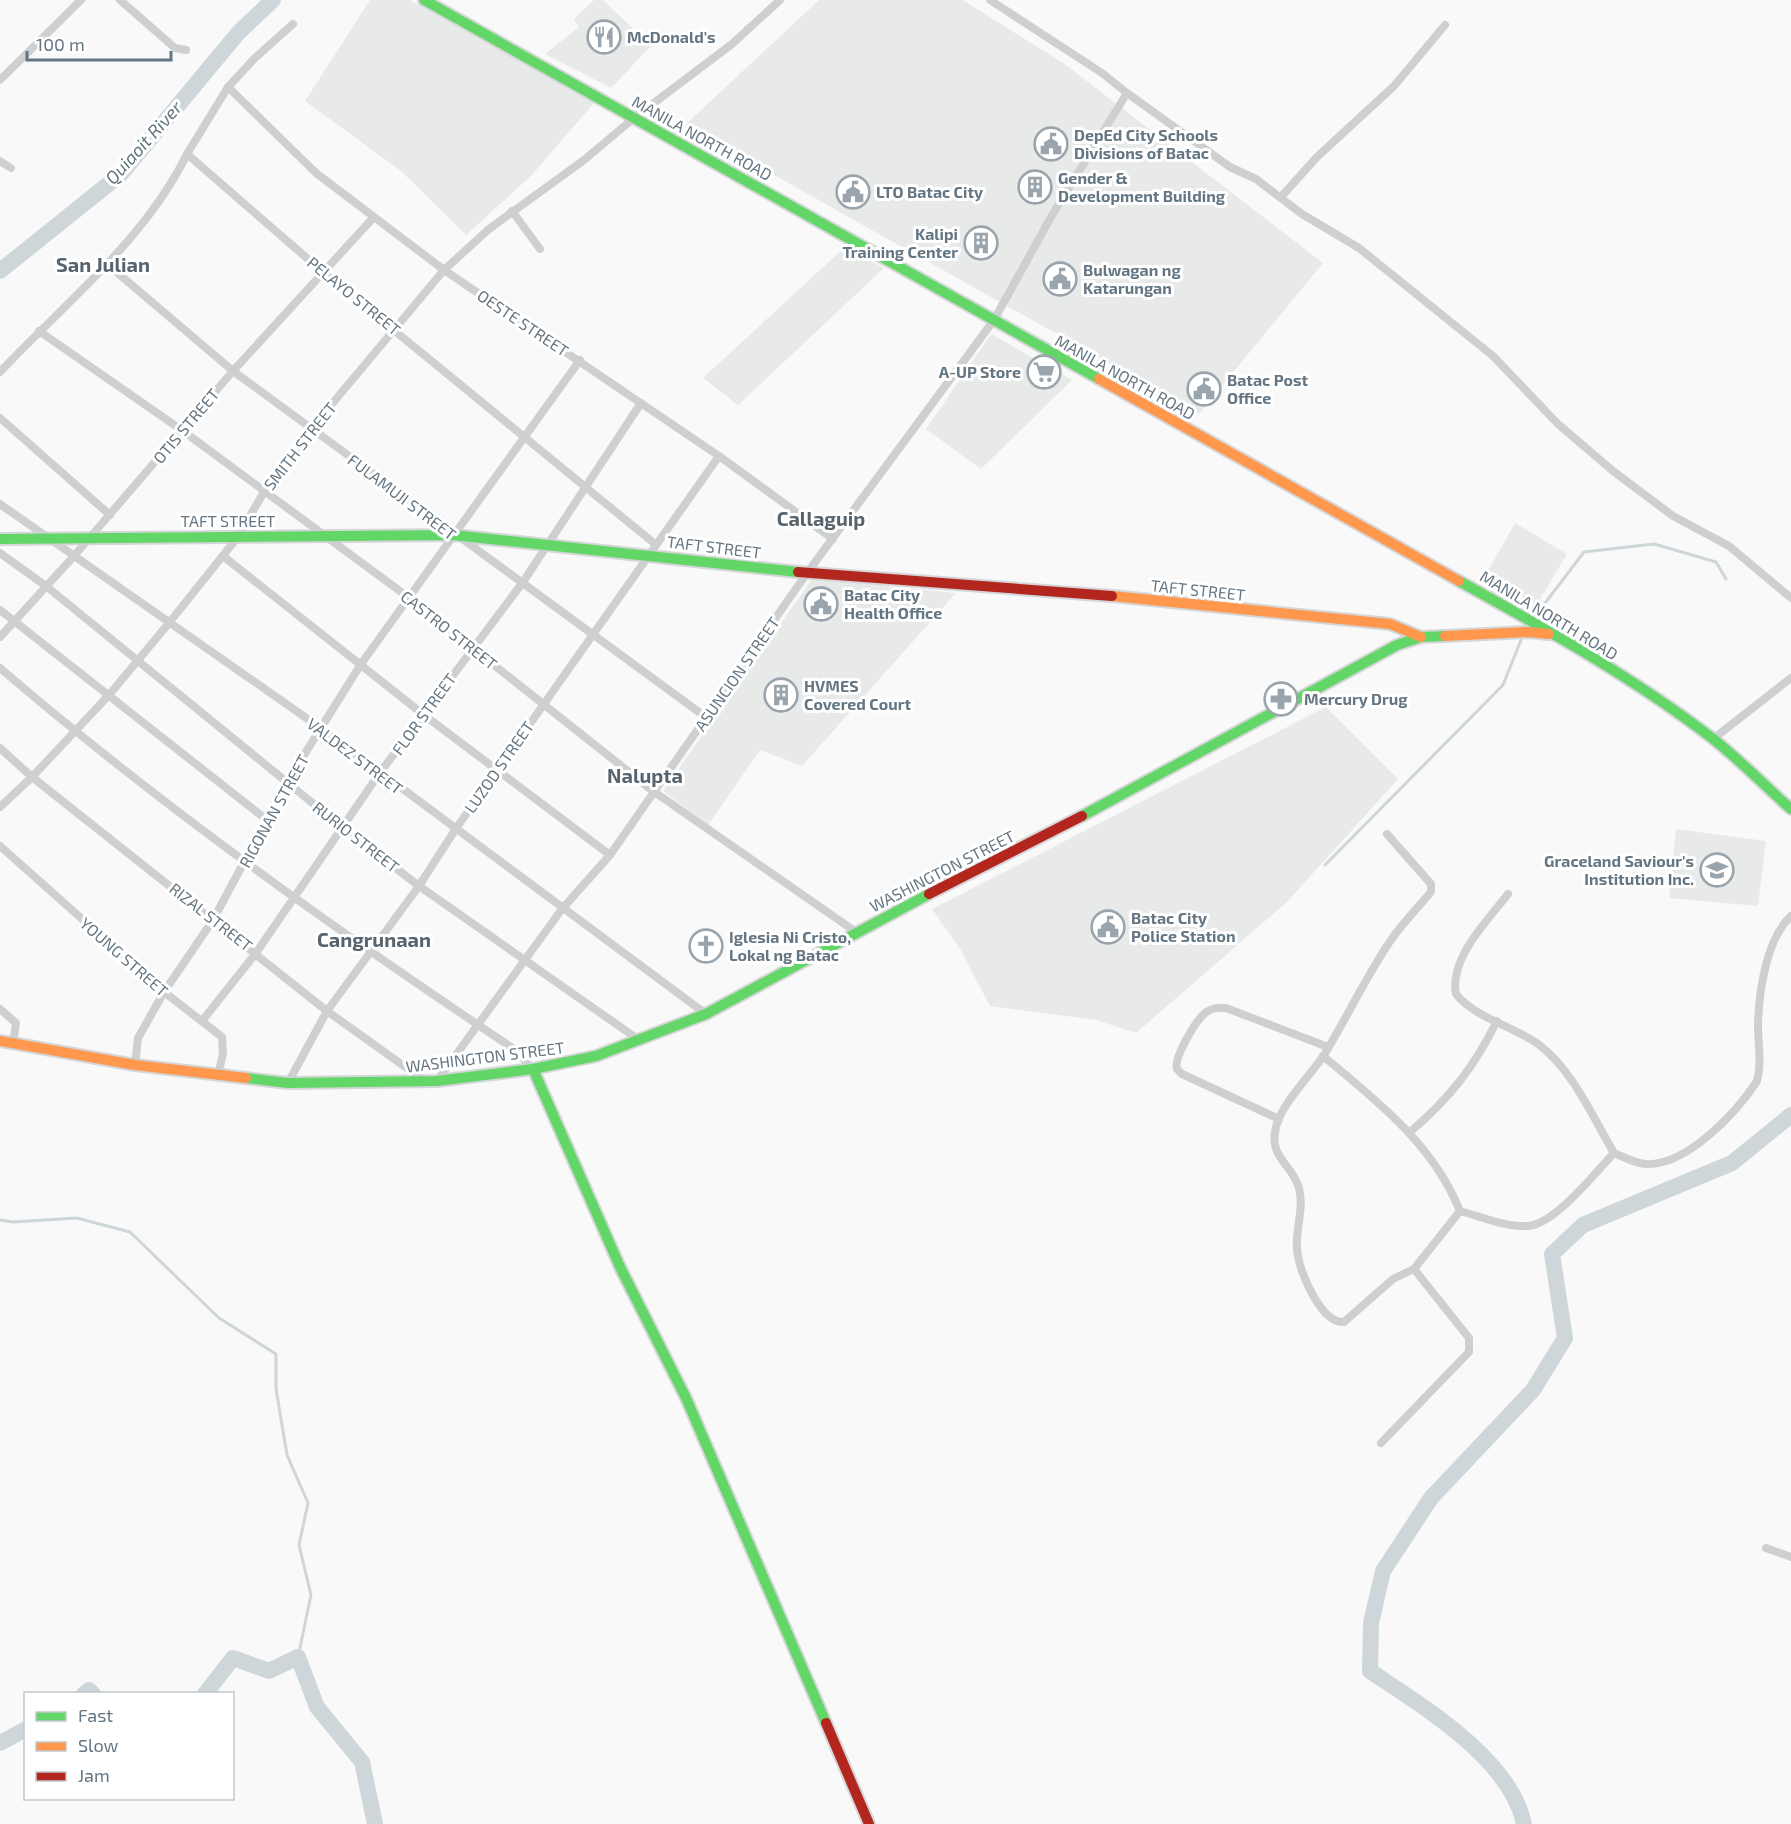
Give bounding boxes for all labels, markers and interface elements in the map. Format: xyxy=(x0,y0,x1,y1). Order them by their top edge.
restaurant icon: McDonald's xyxy=(586,19,622,55)
scale bar xyxy=(27,24,171,62)
place label: McDonald's xyxy=(627,27,716,46)
text: 100 m xyxy=(36,33,85,55)
street label: MANILA NORTH ROAD xyxy=(629,91,776,184)
water label: Quiaoit River xyxy=(100,96,187,188)
place label: DepEd City Schools Divisions of Batac xyxy=(1074,125,1218,162)
public building icon: DepEd City Schools Divisions of Batac xyxy=(1033,126,1069,162)
place label: Gender & Development Building xyxy=(1058,168,1226,205)
building icon: Gender & Development Building xyxy=(1017,169,1053,205)
public building icon: LTO Batac City xyxy=(835,174,871,210)
place label: LTO Batac City xyxy=(876,182,983,202)
place label: Kalipi Training Center xyxy=(842,224,958,261)
building icon: Kalipi Training Center xyxy=(963,225,999,261)
district label: San Julian xyxy=(56,252,150,276)
street label: PELAYO STREET xyxy=(304,252,405,339)
place label: Bulwagan ng Katarungan xyxy=(1083,260,1181,297)
public building icon: Bulwagan ng Katarungan xyxy=(1042,261,1078,297)
street label: OESTE STREET xyxy=(474,285,572,360)
street label: MANILA NORTH ROAD xyxy=(1052,330,1199,423)
supermarket icon: A-UP Store xyxy=(1026,354,1062,390)
place label: A-UP Store xyxy=(939,362,1021,381)
place label: Batac Post Office xyxy=(1227,370,1308,407)
public building icon: Batac Post Office xyxy=(1186,371,1222,407)
street label: OTIS STREET xyxy=(149,384,222,467)
street label: SMITH STREET xyxy=(259,398,340,493)
street label: FULAMUJI STREET xyxy=(344,450,460,543)
district label: Callaguip xyxy=(777,506,865,530)
street label: TAFT STREET xyxy=(181,511,275,530)
street label: TAFT STREET xyxy=(666,531,762,562)
street label: MANILA NORTH ROAD xyxy=(1477,566,1621,663)
street label: TAFT STREET xyxy=(1150,575,1246,604)
place label: Batac City Health Office xyxy=(844,585,942,622)
street label: CASTRO STREET xyxy=(397,586,501,673)
public building icon: Batac City Health Office xyxy=(803,586,839,622)
street label: ASUNCION STREET xyxy=(690,613,783,734)
street label: FLOR STREET xyxy=(388,669,460,758)
place label: HVMES Covered Court xyxy=(804,676,912,713)
building icon: HVMES Covered Court xyxy=(763,677,799,713)
pharmacy icon: Mercury Drug xyxy=(1263,681,1299,717)
place label: Mercury Drug xyxy=(1304,689,1408,709)
street label: VALDEZ STREET xyxy=(304,713,407,798)
street label: LUZOD STREET xyxy=(460,717,537,816)
street label: RIGONAN STREET xyxy=(235,751,312,871)
district label: Nalupta xyxy=(607,763,683,787)
street label: RURIO STREET xyxy=(309,797,403,876)
street label: WASHINGTON STREET xyxy=(866,826,1017,915)
place label: Graceland Saviour's Institution Inc. xyxy=(1544,851,1694,888)
school or university icon: Graceland Saviour's Institution Inc. xyxy=(1699,852,1735,888)
street label: RIZAL STREET xyxy=(166,878,257,955)
place label: Batac City Police Station xyxy=(1131,908,1236,945)
public building icon: Batac City Police Station xyxy=(1090,909,1126,945)
street label: YOUNG STREET xyxy=(76,913,172,1000)
district label: Cangrunaan xyxy=(317,927,431,951)
place label: Iglesia Ni Cristo, Lokal ng Batac xyxy=(729,927,851,964)
church icon: Iglesia Ni Cristo, Lokal ng Batac xyxy=(688,928,724,964)
street label: WASHINGTON STREET xyxy=(404,1037,565,1076)
legend xyxy=(24,1692,234,1800)
text: Fast xyxy=(78,1704,113,1726)
text: Slow xyxy=(78,1734,119,1756)
text: Jam xyxy=(78,1764,110,1786)

